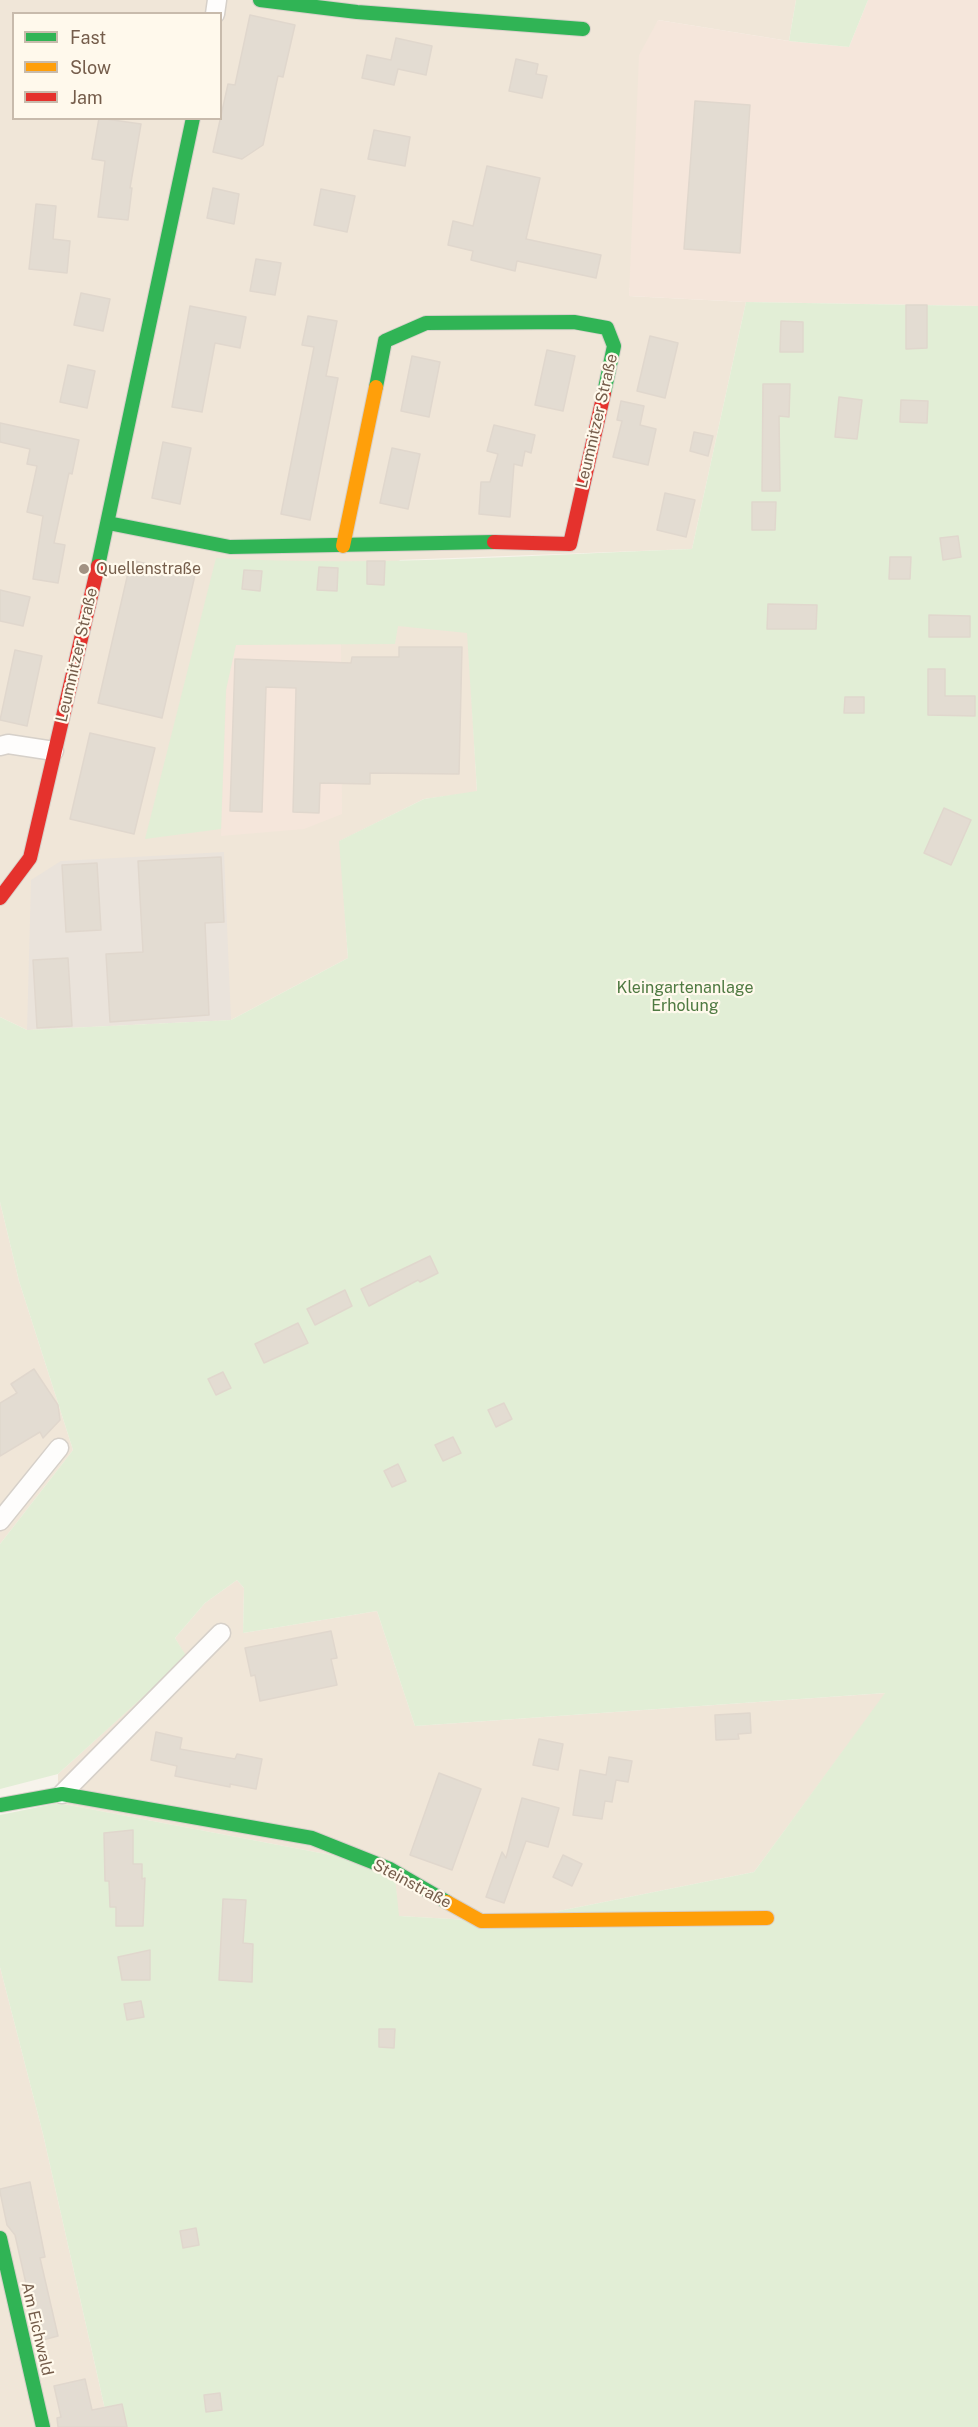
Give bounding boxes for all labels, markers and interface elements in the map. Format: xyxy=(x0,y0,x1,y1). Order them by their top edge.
legend xyxy=(12,12,222,120)
text: Fast xyxy=(70,27,106,48)
text: Slow xyxy=(70,57,111,78)
text: Jam xyxy=(70,87,103,108)
street label: Leumnitzer Straße xyxy=(572,352,622,490)
place label: Quellenstraße xyxy=(96,559,201,579)
marker: Quellenstraße xyxy=(77,562,91,576)
street label: Leumnitzer Straße xyxy=(52,586,102,724)
park label: Kleingartenanlage Erholung xyxy=(616,978,754,1016)
street label: Steinstraße xyxy=(369,1855,455,1913)
street label: Am Eichwald xyxy=(17,2280,57,2378)

